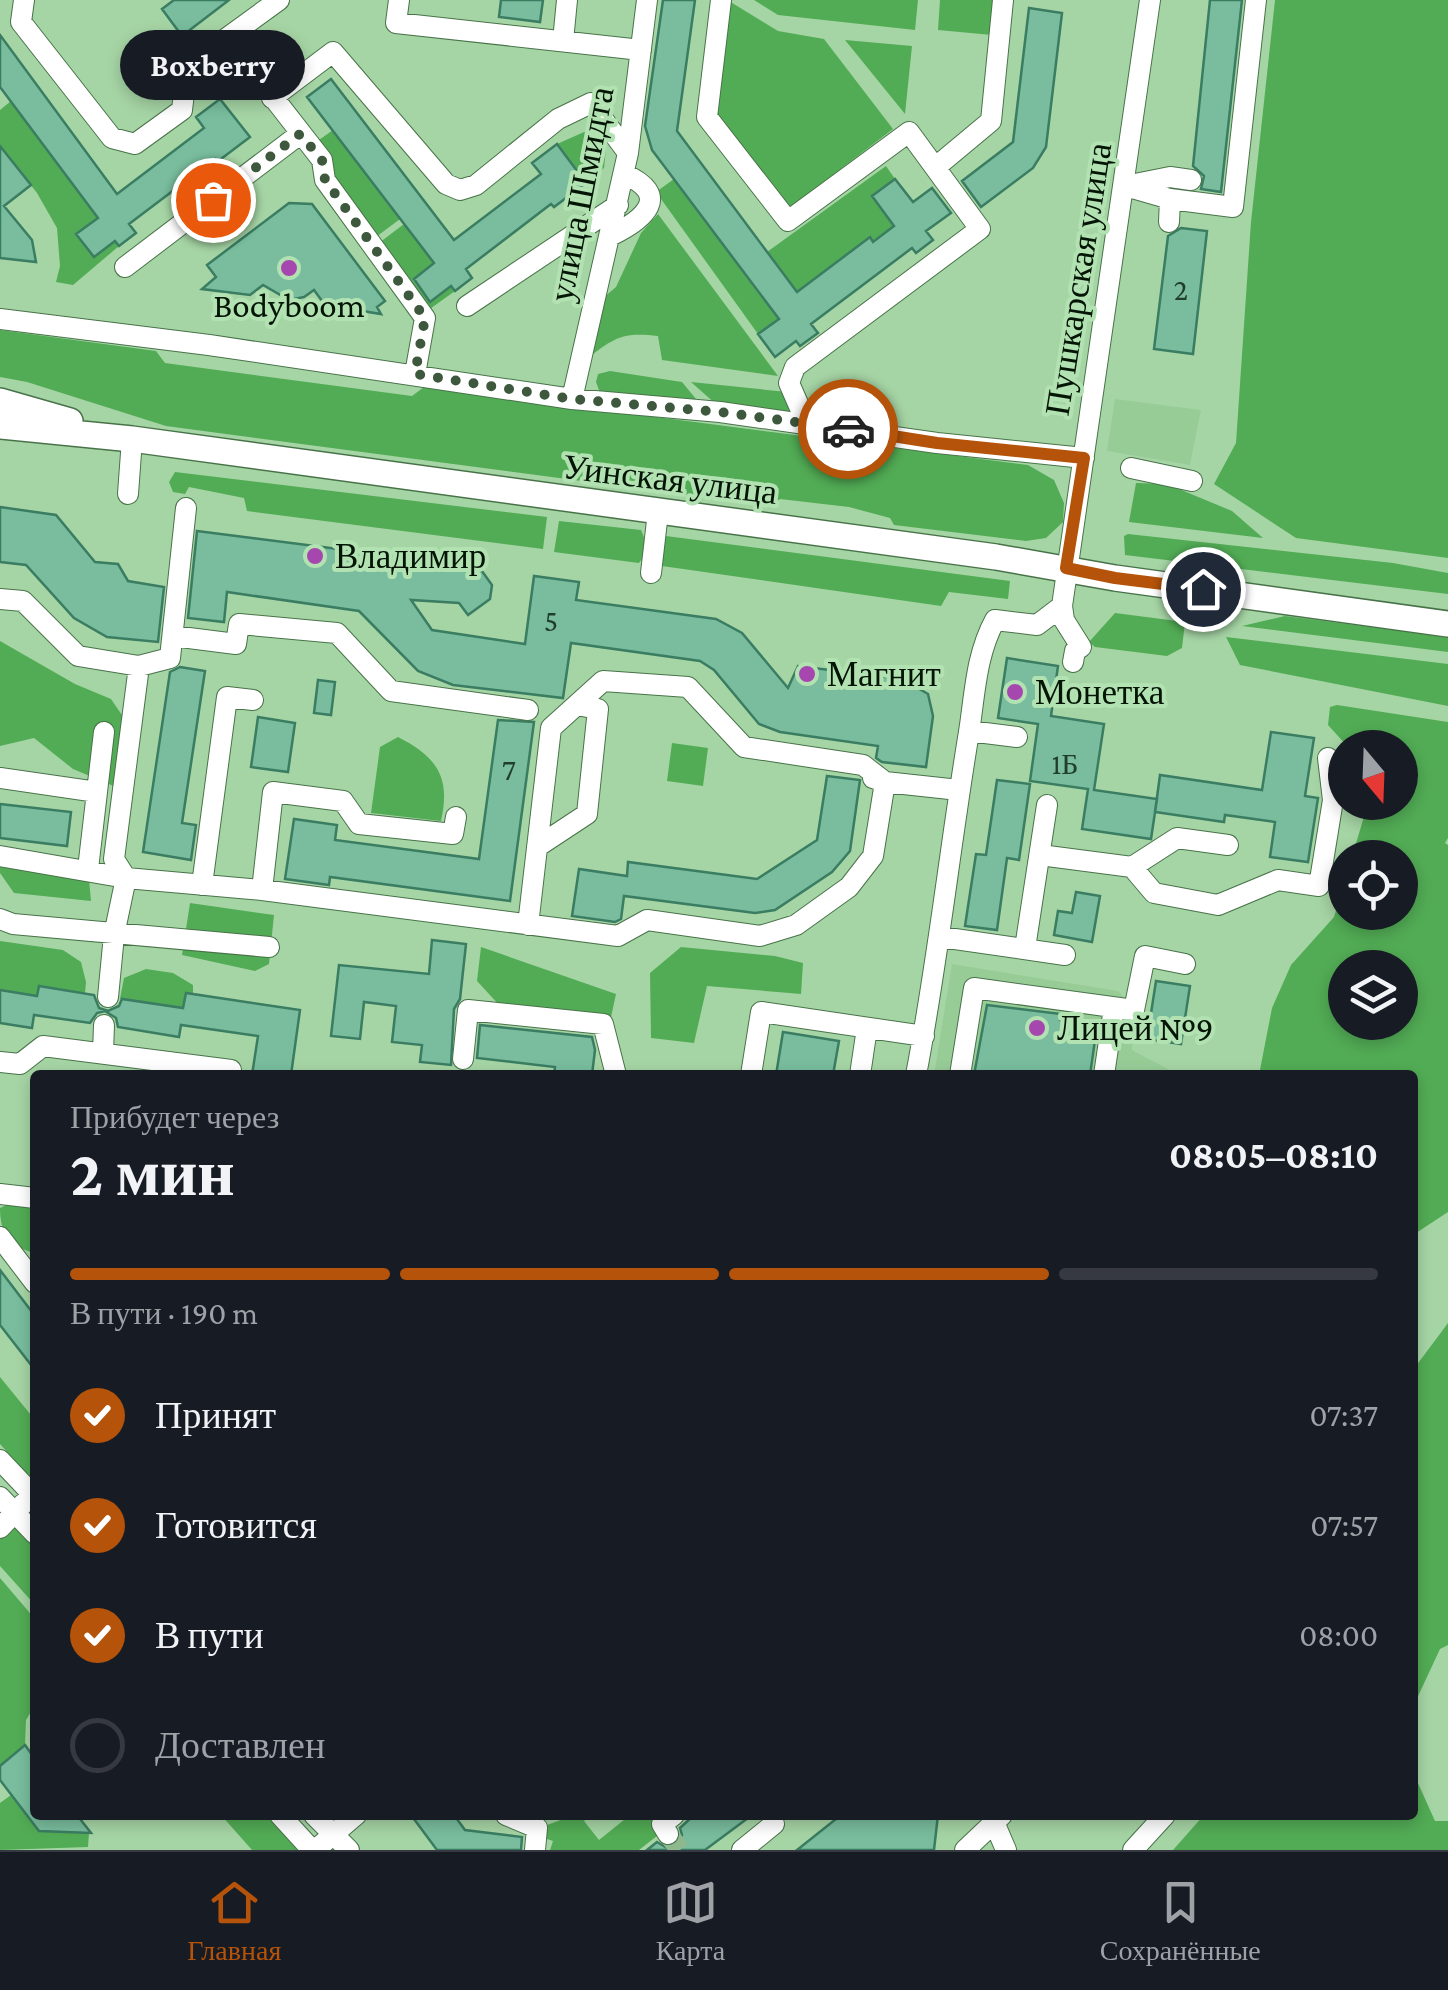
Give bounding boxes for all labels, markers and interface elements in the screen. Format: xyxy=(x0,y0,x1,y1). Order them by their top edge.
callout: Boxberry xyxy=(120,30,306,100)
text: Boxberry xyxy=(150,47,275,83)
street label: улица Шмидта xyxy=(542,83,622,305)
street label: Пушкарская улица xyxy=(1038,139,1119,418)
pin xyxy=(171,158,256,243)
icon: bag xyxy=(186,173,241,228)
marker: Bodyboom xyxy=(278,257,300,279)
house number: 2 xyxy=(1174,273,1188,306)
place label: Bodyboom xyxy=(213,286,365,325)
courier xyxy=(798,379,898,479)
icon: car xyxy=(821,402,876,457)
street label: Уинская улица xyxy=(560,447,780,512)
place label: Владимир xyxy=(335,537,486,576)
marker: Владимир xyxy=(304,545,326,567)
pin xyxy=(1161,547,1246,632)
icon: home xyxy=(1176,562,1231,617)
house number: 5 xyxy=(544,604,558,637)
place label: Магнит xyxy=(827,655,941,694)
marker: Магнит xyxy=(796,663,818,685)
place label: Монетка xyxy=(1035,673,1165,712)
marker: Монетка xyxy=(1004,681,1026,703)
north arrow xyxy=(1328,730,1418,820)
map controls xyxy=(1328,730,1418,1040)
house number: 1Б xyxy=(1051,747,1079,780)
house number: 7 xyxy=(502,753,516,786)
button: locate xyxy=(1328,840,1418,930)
button: layers xyxy=(1328,950,1418,1040)
place label: Лицей №9 xyxy=(1057,1009,1214,1048)
marker: Лицей №9 xyxy=(1026,1017,1048,1039)
text: Прибудет через xyxy=(70,1099,279,1135)
text: 08:05–08:10 xyxy=(1169,1134,1378,1176)
text: 2 мин xyxy=(70,1137,235,1209)
text: В пути · 190 m xyxy=(70,1295,258,1331)
icon: check xyxy=(70,1388,125,1443)
text: Принят xyxy=(155,1394,276,1436)
text: 07:37 xyxy=(1309,1397,1378,1433)
icon: check xyxy=(70,1498,125,1553)
text: Готовится xyxy=(155,1504,317,1546)
text: 07:57 xyxy=(1310,1507,1378,1543)
icon: check xyxy=(70,1608,125,1663)
text: В пути xyxy=(155,1614,264,1656)
text: 08:00 xyxy=(1299,1617,1378,1653)
text: Доставлен xyxy=(155,1724,325,1766)
tab: Главная xyxy=(187,1875,281,1967)
tab: Карта xyxy=(656,1875,725,1967)
tab: Сохранённые xyxy=(1100,1875,1261,1967)

